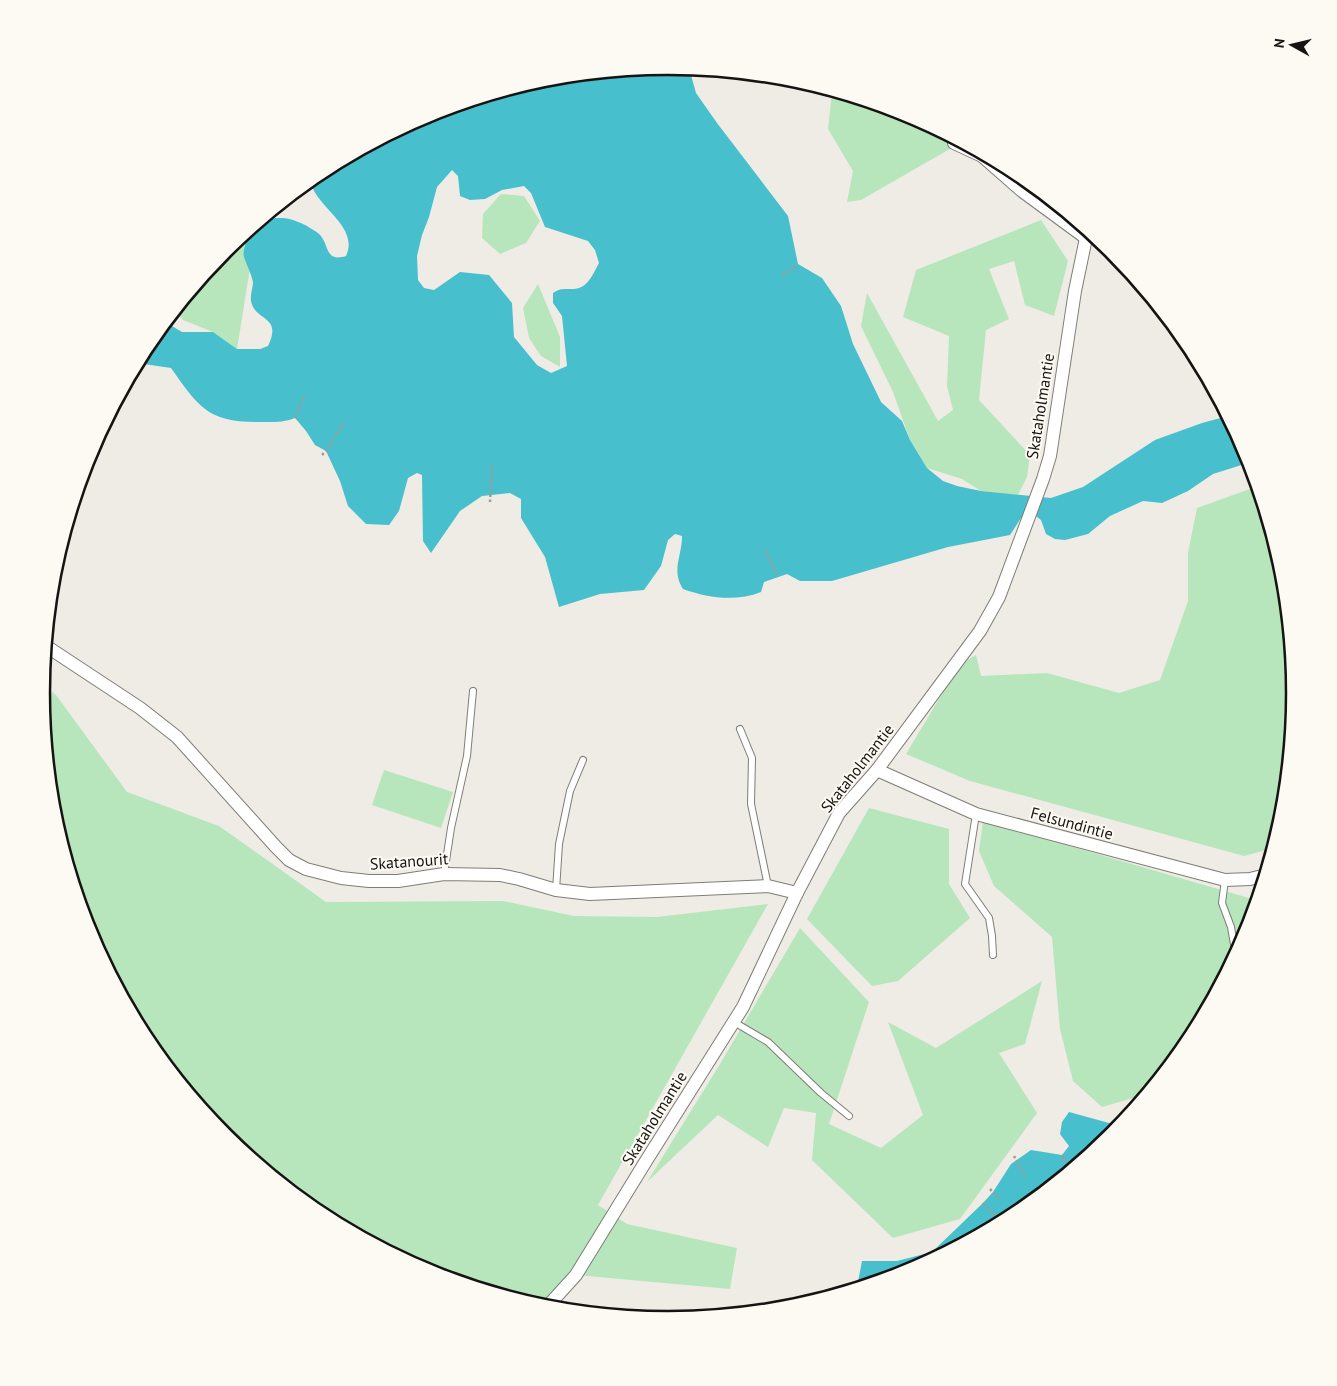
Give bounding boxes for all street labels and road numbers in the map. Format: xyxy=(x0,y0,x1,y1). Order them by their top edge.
street label: Skataholmantie xyxy=(1022,352,1058,460)
street label: Skataholmantie xyxy=(816,720,898,816)
street label: Felsundintie xyxy=(1029,802,1115,844)
street label: Skatanourit xyxy=(369,848,449,874)
street label: Skataholmantie xyxy=(617,1067,691,1169)

